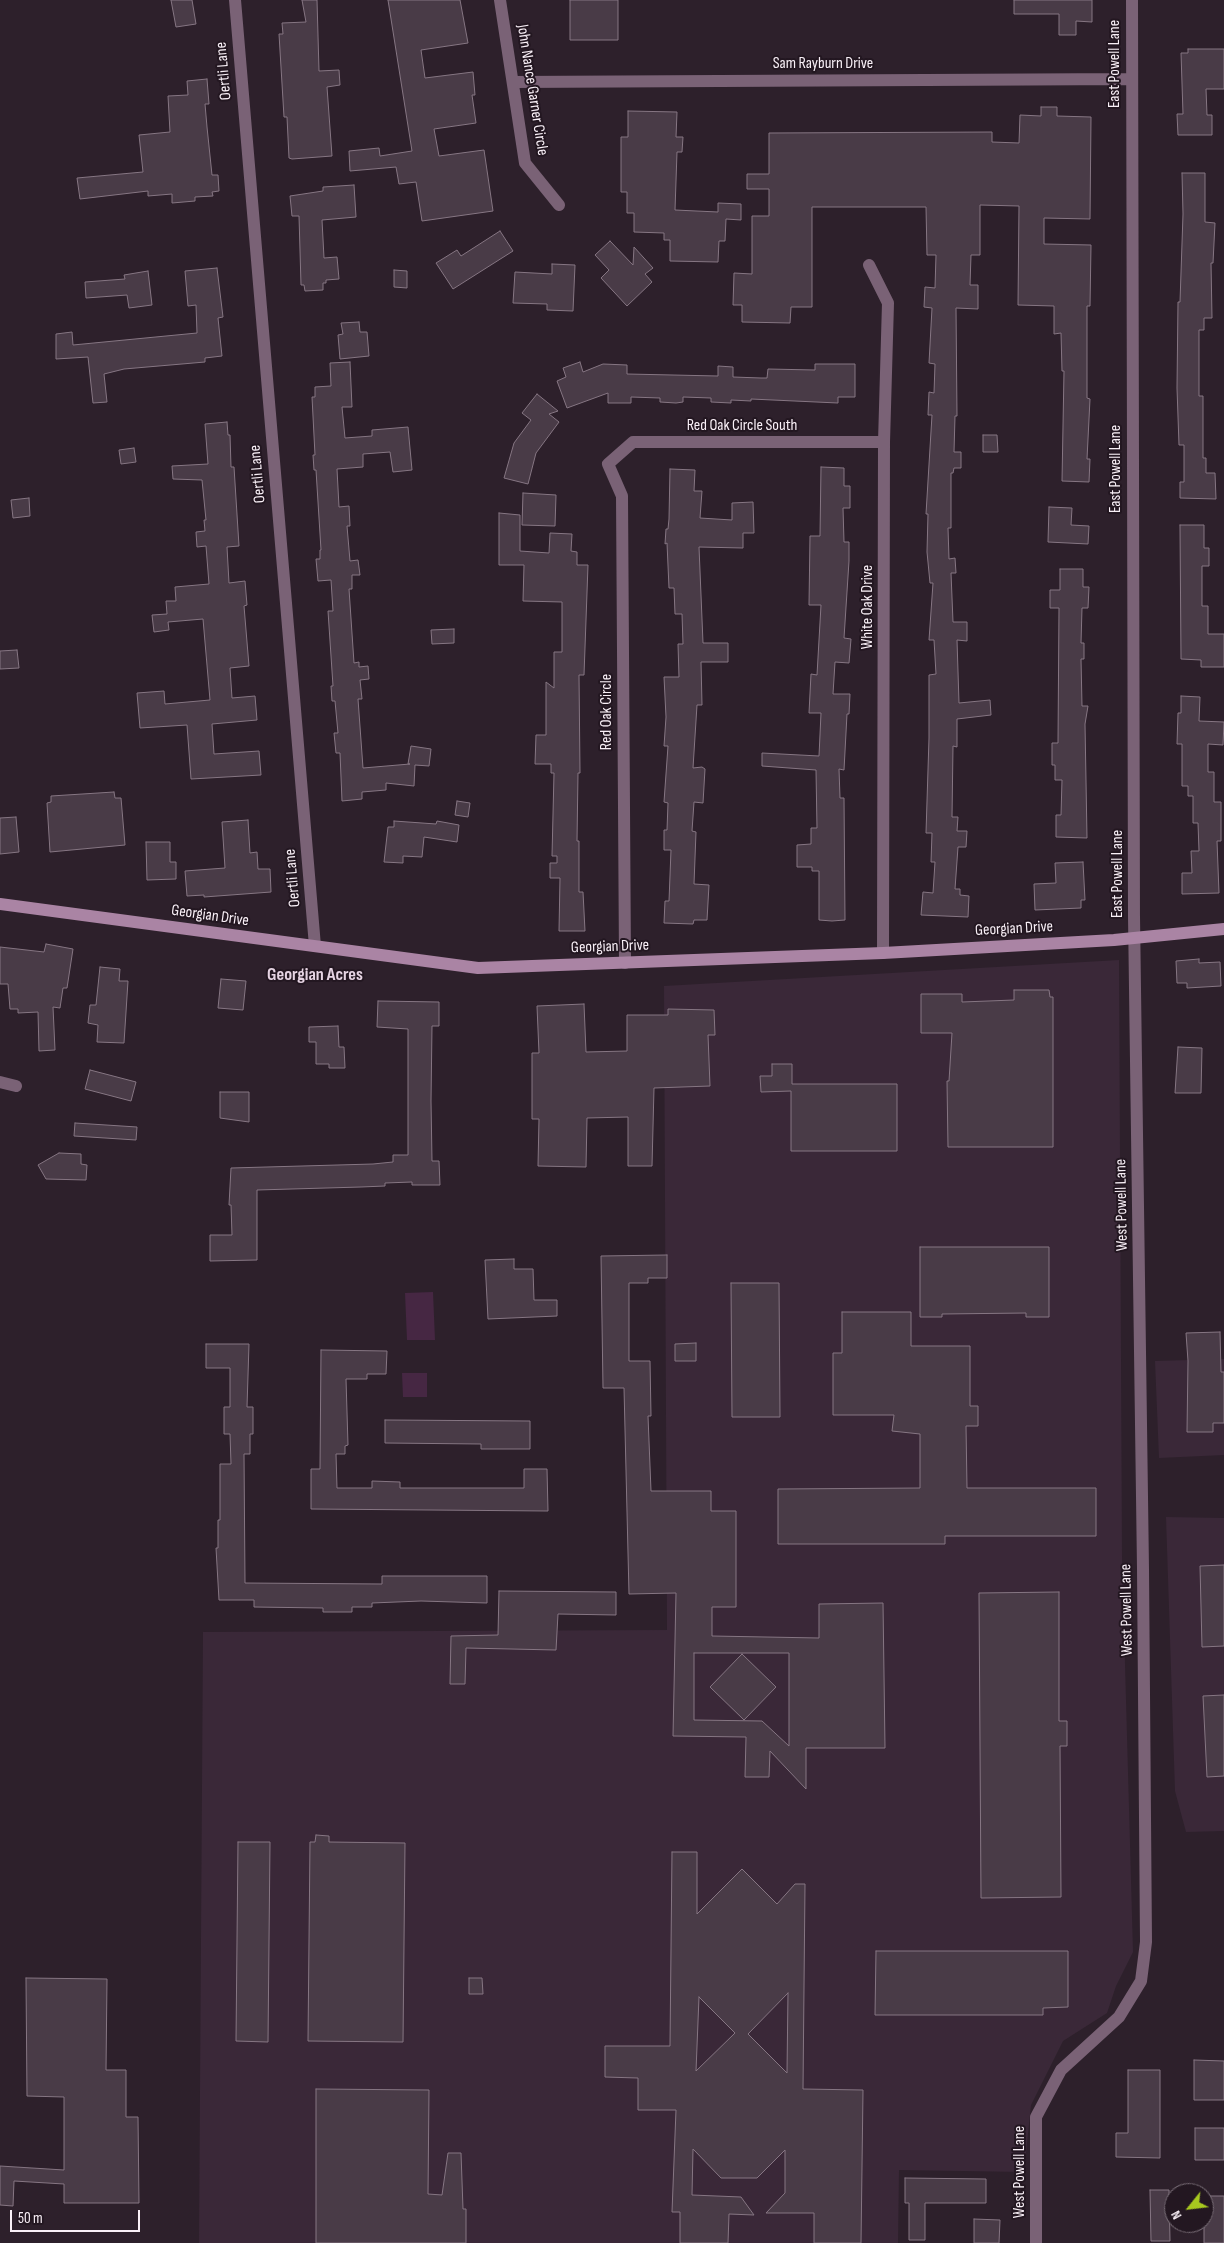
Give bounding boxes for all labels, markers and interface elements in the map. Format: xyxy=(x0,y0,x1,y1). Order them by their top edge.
street label: East Powell Lane xyxy=(1105,20,1125,108)
street label: John Nance Garner Circle xyxy=(512,23,552,157)
street label: Oertli Lane xyxy=(212,41,236,101)
street label: Sam Rayburn Drive xyxy=(773,54,873,74)
street label: Red Oak Circle South xyxy=(687,416,797,436)
street label: East Powell Lane xyxy=(1106,425,1126,513)
street label: Oertli Lane xyxy=(246,444,270,504)
street label: White Oak Drive xyxy=(858,565,878,649)
street label: Red Oak Circle xyxy=(597,674,617,750)
street label: East Powell Lane xyxy=(1108,830,1128,918)
street label: Oertli Lane xyxy=(281,848,305,908)
street label: Georgian Drive xyxy=(170,901,250,931)
street label: Georgian Drive xyxy=(975,917,1053,941)
street label: Georgian Drive xyxy=(571,936,649,958)
district label: Georgian Acres xyxy=(267,964,363,986)
street label: West Powell Lane xyxy=(1112,1159,1132,1251)
street label: West Powell Lane xyxy=(1117,1564,1137,1656)
street label: West Powell Lane xyxy=(1010,2126,1030,2218)
north arrow xyxy=(1164,2183,1214,2233)
scale bar xyxy=(12,2200,142,2232)
text: N xyxy=(1167,2208,1186,2222)
text: 50 m xyxy=(18,2209,43,2228)

